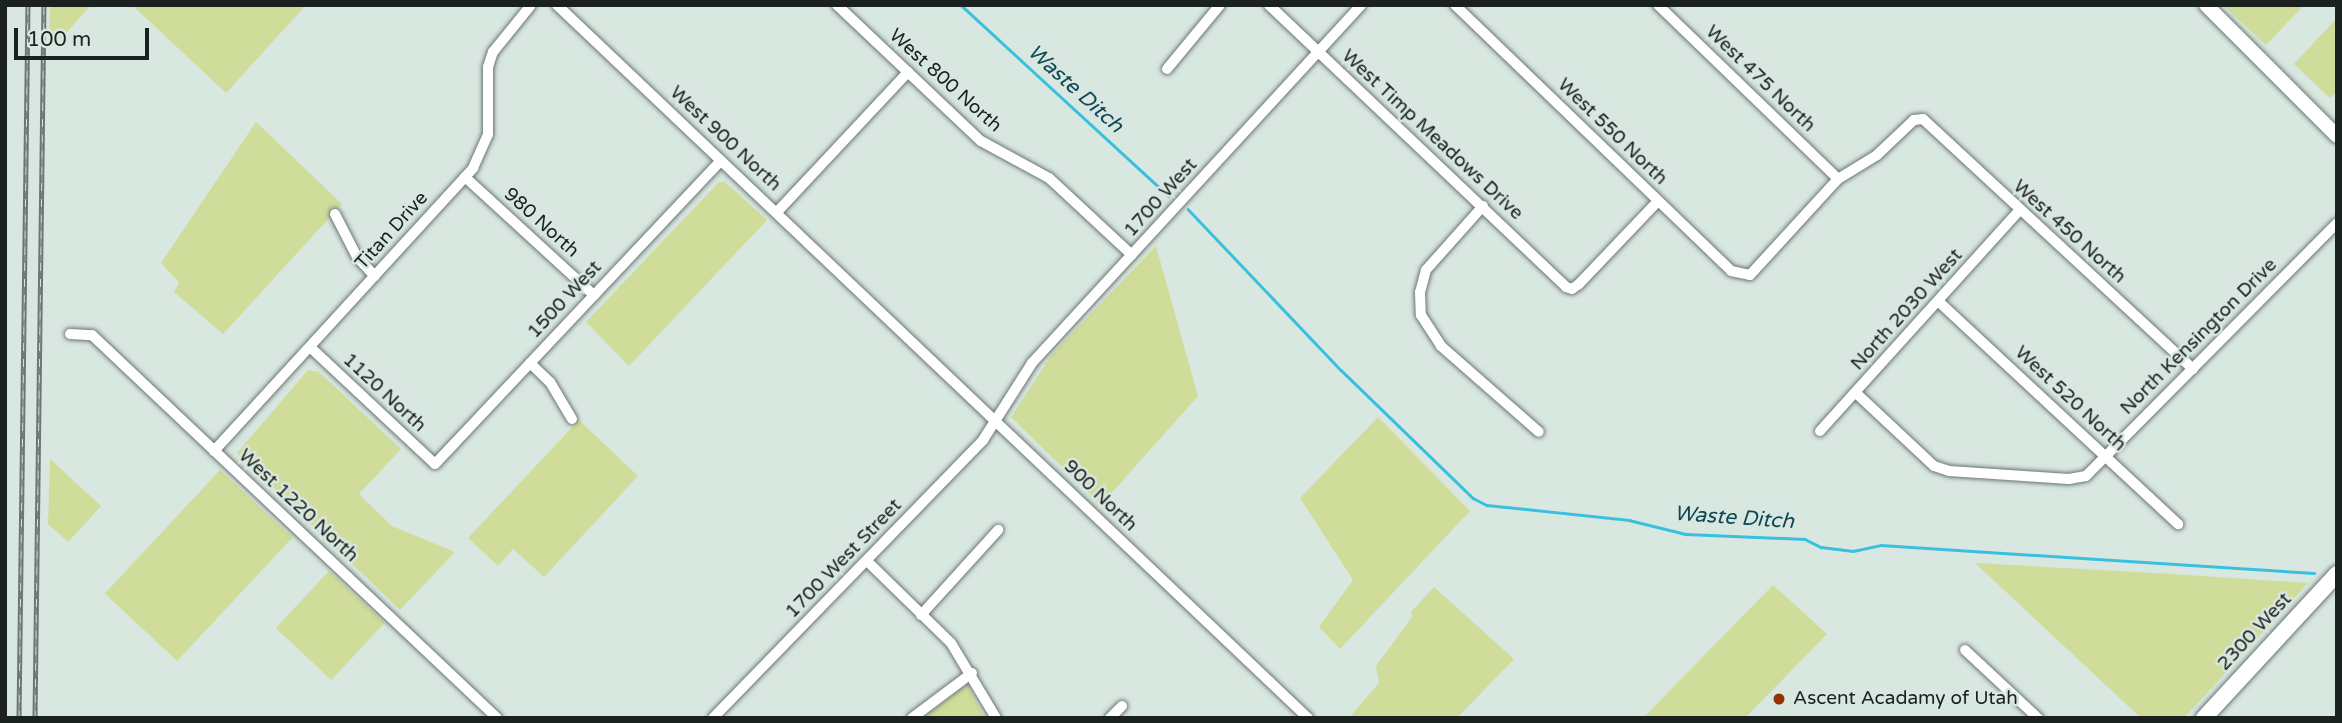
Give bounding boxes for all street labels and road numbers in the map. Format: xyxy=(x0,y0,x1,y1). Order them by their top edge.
street label: West 475 North xyxy=(1700,21,1820,137)
street label: West 800 North xyxy=(884,24,1006,138)
street label: West Timp Meadows Drive xyxy=(1337,45,1527,225)
street label: West 550 North xyxy=(1552,74,1672,190)
street label: West 900 North xyxy=(665,82,785,196)
street label: 1700 West xyxy=(1120,154,1202,242)
street label: West 450 North xyxy=(2008,175,2130,289)
street label: 980 North xyxy=(499,183,583,263)
street label: Titan Drive xyxy=(351,187,433,275)
street label: North 2030 West xyxy=(1846,245,1968,375)
street label: North Kensington Drive xyxy=(2116,254,2282,420)
street label: 1500 West xyxy=(523,256,607,344)
street label: West 520 North xyxy=(2010,342,2130,456)
street label: 1120 North xyxy=(338,349,430,437)
street label: West 1220 North xyxy=(233,445,363,567)
street label: 900 North xyxy=(1058,455,1142,537)
street label: 1700 West Street xyxy=(781,494,907,624)
street label: 2300 West xyxy=(2213,588,2297,676)

